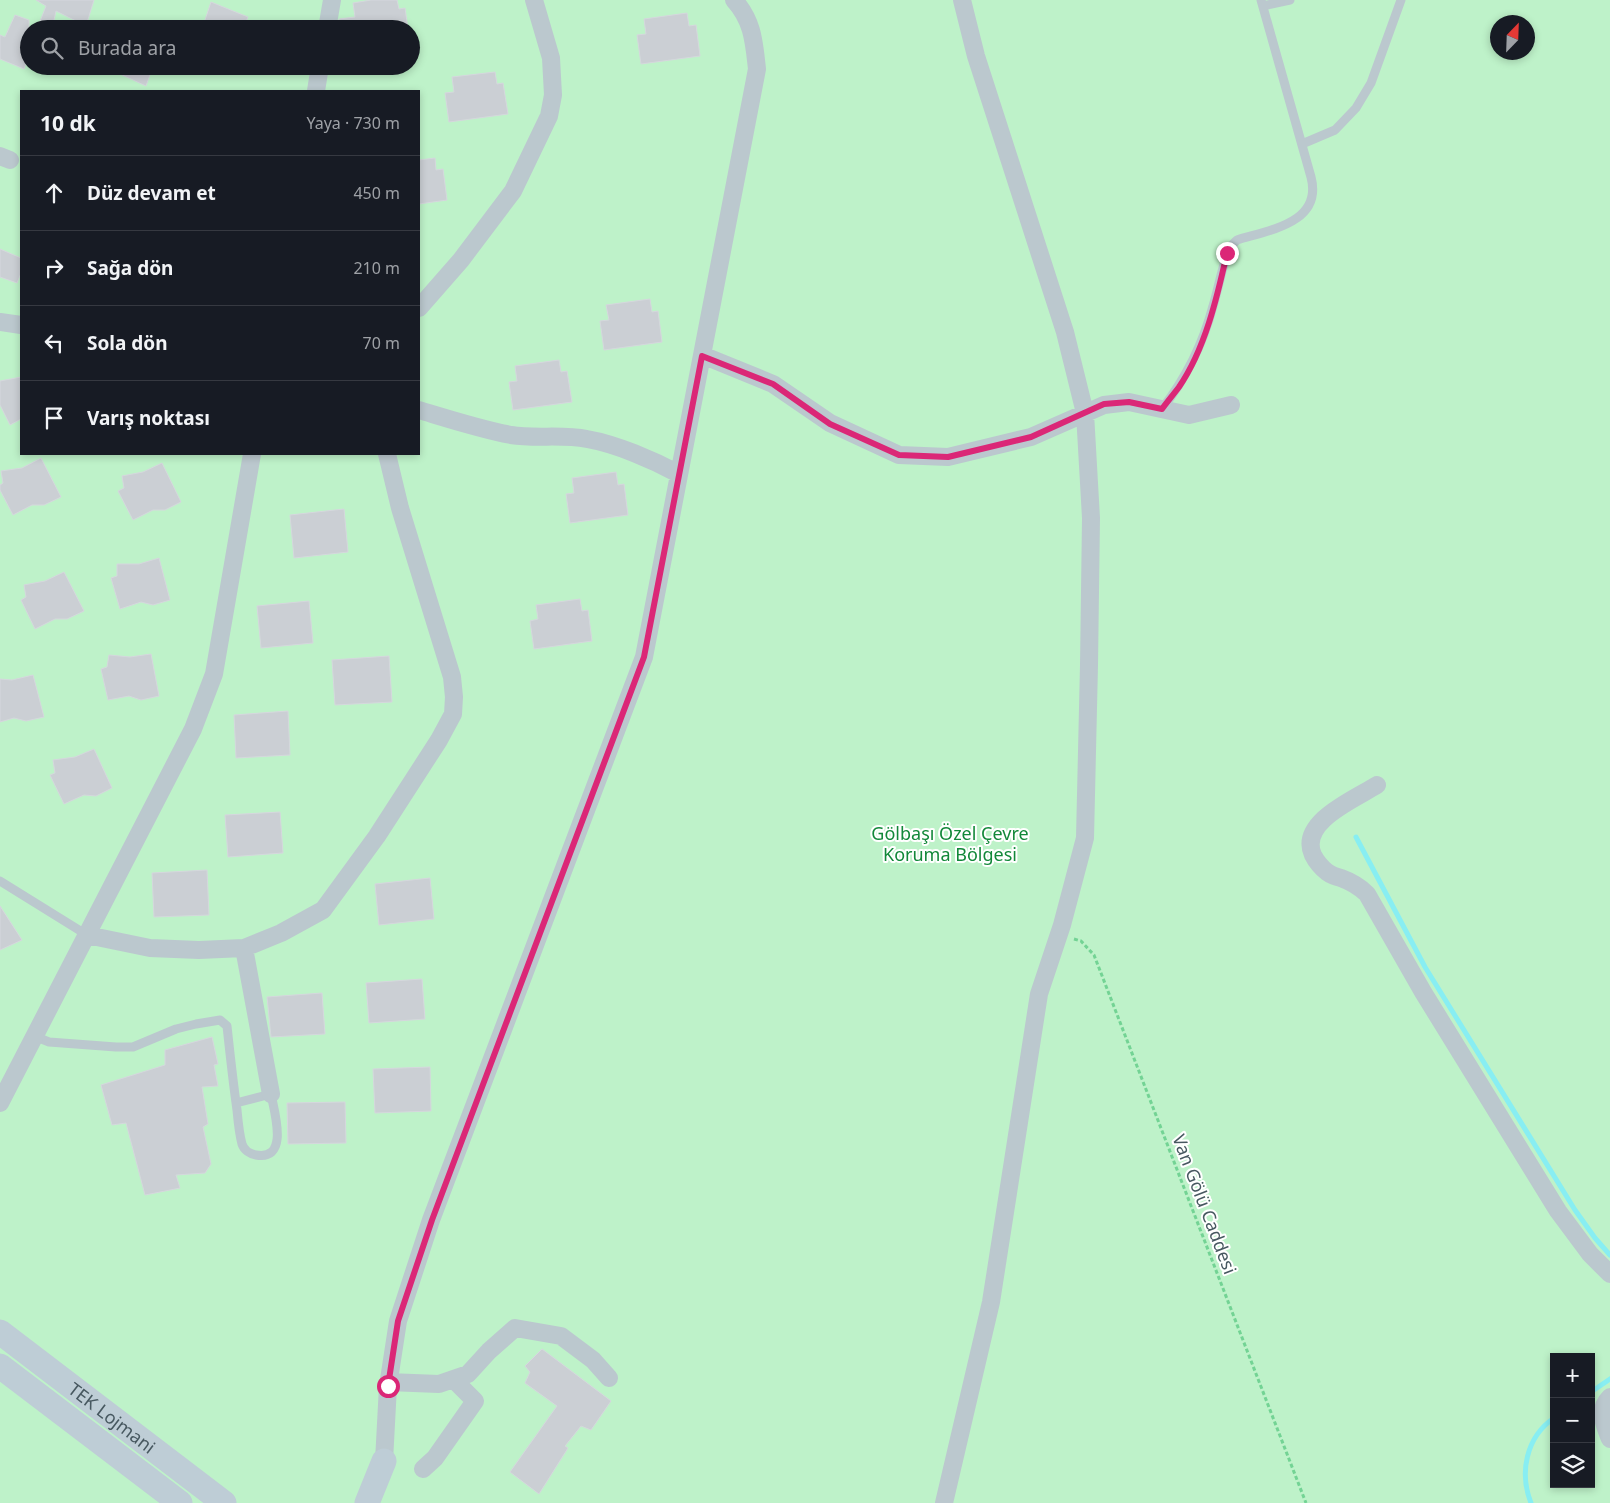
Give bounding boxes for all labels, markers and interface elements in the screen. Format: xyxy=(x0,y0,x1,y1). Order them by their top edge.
north arrow xyxy=(1490,15,1535,60)
search box xyxy=(20,20,420,75)
icon: search xyxy=(38,34,66,62)
text: Burada ara xyxy=(78,35,176,61)
text: 10 dk xyxy=(40,109,96,137)
text: Yaya · 730 m xyxy=(306,112,400,134)
icon: ahead xyxy=(40,179,68,207)
text: Düz devam et xyxy=(87,180,216,206)
text: 450 m xyxy=(353,182,400,204)
route end xyxy=(1216,242,1239,265)
icon: right xyxy=(40,254,68,282)
text: Sağa dön xyxy=(87,255,173,281)
text: 210 m xyxy=(353,257,400,279)
icon: left xyxy=(40,329,68,357)
text: Sola dön xyxy=(87,330,168,356)
text: 70 m xyxy=(363,332,400,354)
icon: arrive xyxy=(40,404,68,432)
text: Varış noktası xyxy=(87,405,210,431)
park label: Gölbaşı Özel Çevre Koruma Bölgesi xyxy=(871,821,1029,866)
street label: Van Gölü Caddesi xyxy=(1167,1131,1243,1277)
map controls xyxy=(1550,1353,1595,1488)
button: + xyxy=(1550,1353,1595,1398)
route start xyxy=(377,1375,400,1398)
street label: TEK Lojmani xyxy=(64,1377,161,1459)
button: − xyxy=(1550,1398,1595,1443)
button: layers xyxy=(1550,1443,1595,1488)

